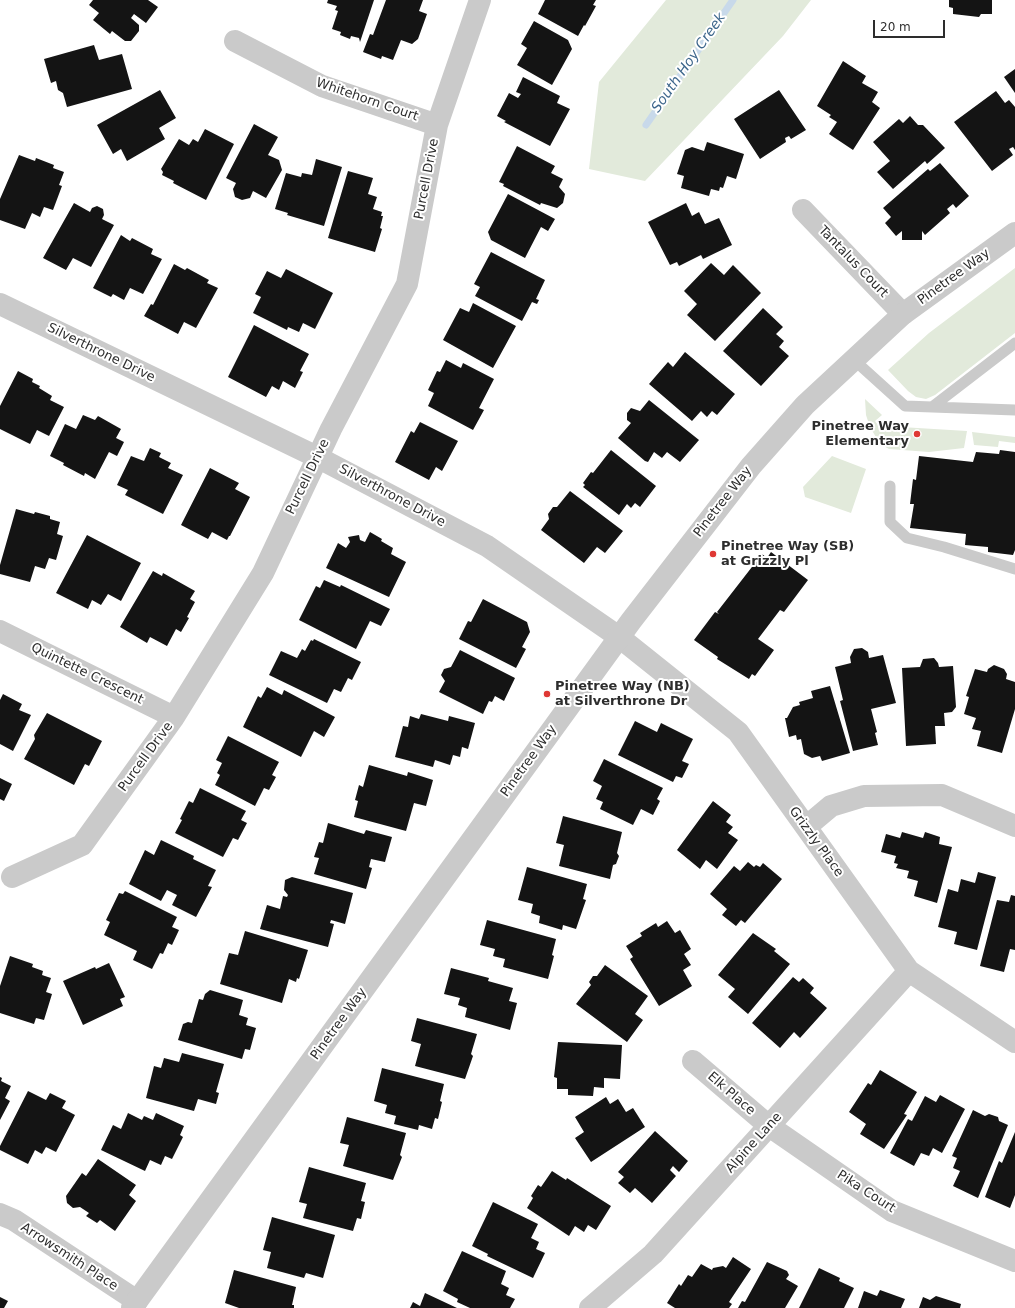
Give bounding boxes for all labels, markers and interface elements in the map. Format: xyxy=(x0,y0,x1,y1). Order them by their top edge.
water label: South Hoy Creek xyxy=(648,10,730,116)
scale bar xyxy=(875,12,947,38)
text: 20 m xyxy=(880,20,911,34)
street label: Whitehorn Court xyxy=(314,75,420,125)
street label: Purcell Drive xyxy=(412,137,442,221)
street label: Tantalus Court xyxy=(815,223,891,301)
street label: Pinetree Way xyxy=(915,246,993,308)
street label: Silverthrone Drive xyxy=(45,320,157,386)
place label: Pinetree Way Elementary xyxy=(811,419,909,450)
marker: Pinetree Way Elementary xyxy=(912,429,922,439)
street label: Purcell Drive xyxy=(283,437,333,517)
street label: Silverthrone Drive xyxy=(336,461,448,531)
street label: Pinetree Way xyxy=(691,464,755,540)
place label: Pinetree Way (SB) at Grizzly Pl xyxy=(721,539,854,570)
marker: Pinetree Way (SB) at Grizzly Pl xyxy=(708,549,718,559)
street label: Quintette Crescent xyxy=(28,640,146,708)
place label: Pinetree Way (NB) at Silverthrone Dr xyxy=(555,679,690,710)
marker: Pinetree Way (NB) at Silverthrone Dr xyxy=(542,689,552,699)
street label: Purcell Drive xyxy=(116,719,176,795)
street label: Pinetree Way xyxy=(498,722,560,800)
street label: Grizzly Place xyxy=(785,804,847,880)
street label: Pinetree Way xyxy=(308,985,370,1063)
street label: Elk Place xyxy=(704,1069,758,1119)
street label: Alpine Lane xyxy=(723,1109,785,1177)
street label: Pika Court xyxy=(834,1167,898,1217)
street label: Arrowsmith Place xyxy=(17,1220,121,1294)

